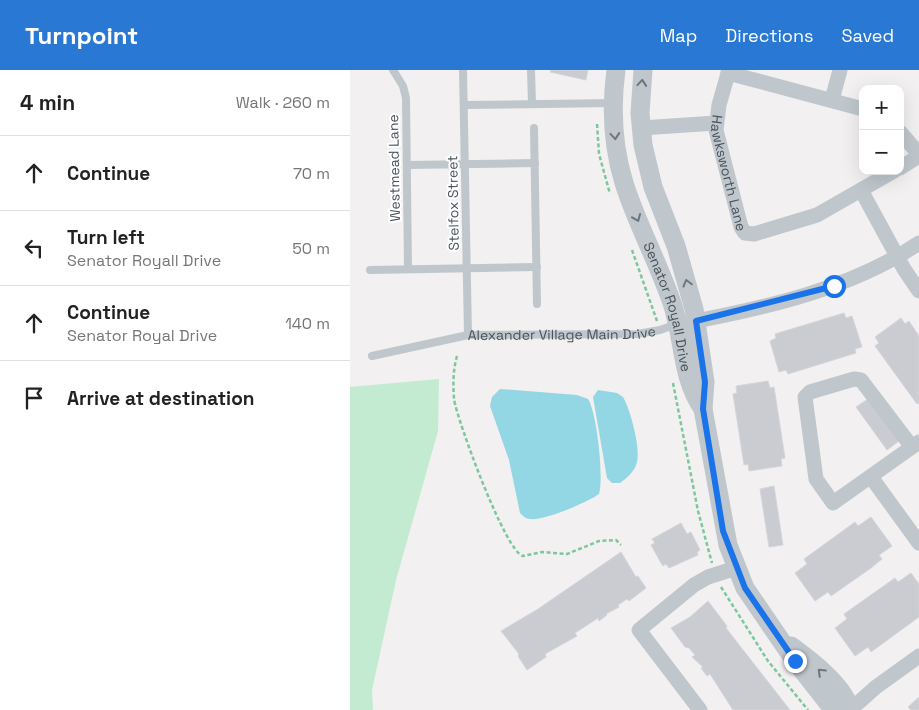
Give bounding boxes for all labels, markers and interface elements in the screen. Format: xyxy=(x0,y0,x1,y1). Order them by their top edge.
text: Turnpoint xyxy=(25,20,138,51)
text: Map xyxy=(660,24,697,47)
text: Directions xyxy=(725,24,814,47)
text: Saved xyxy=(842,24,894,47)
one-way arrow xyxy=(636,79,647,87)
map controls xyxy=(859,85,904,175)
button: + xyxy=(859,85,904,130)
text: 4 min xyxy=(20,89,75,116)
text: Walk · 260 m xyxy=(236,92,330,113)
street label: Westmead Lane xyxy=(384,114,404,222)
street label: Hawksworth Lane xyxy=(707,114,751,233)
button: − xyxy=(859,130,904,175)
one-way arrow xyxy=(609,132,620,140)
street label: Stelfox Street xyxy=(443,155,463,251)
icon: ahead xyxy=(20,159,48,187)
text: Continue xyxy=(67,161,150,186)
text: 70 m xyxy=(293,163,330,184)
one-way arrow xyxy=(631,213,642,222)
text: Turn left xyxy=(67,225,145,250)
icon: left xyxy=(20,234,48,262)
text: 50 m xyxy=(292,238,330,259)
street label: Senator Royall Drive xyxy=(639,239,696,374)
text: Senator Royall Drive xyxy=(67,250,221,271)
route start xyxy=(823,275,846,298)
one-way arrow xyxy=(682,279,693,288)
text: Continue xyxy=(67,300,150,325)
icon: ahead xyxy=(20,309,48,337)
text: 140 m xyxy=(285,313,330,334)
street label: Alexander Village Main Drive xyxy=(468,322,657,344)
text: Senator Royal Drive xyxy=(67,325,217,346)
icon: arrive xyxy=(20,384,48,412)
text: Arrive at destination xyxy=(67,386,255,411)
route end xyxy=(784,650,807,673)
one-way arrow xyxy=(818,669,827,678)

